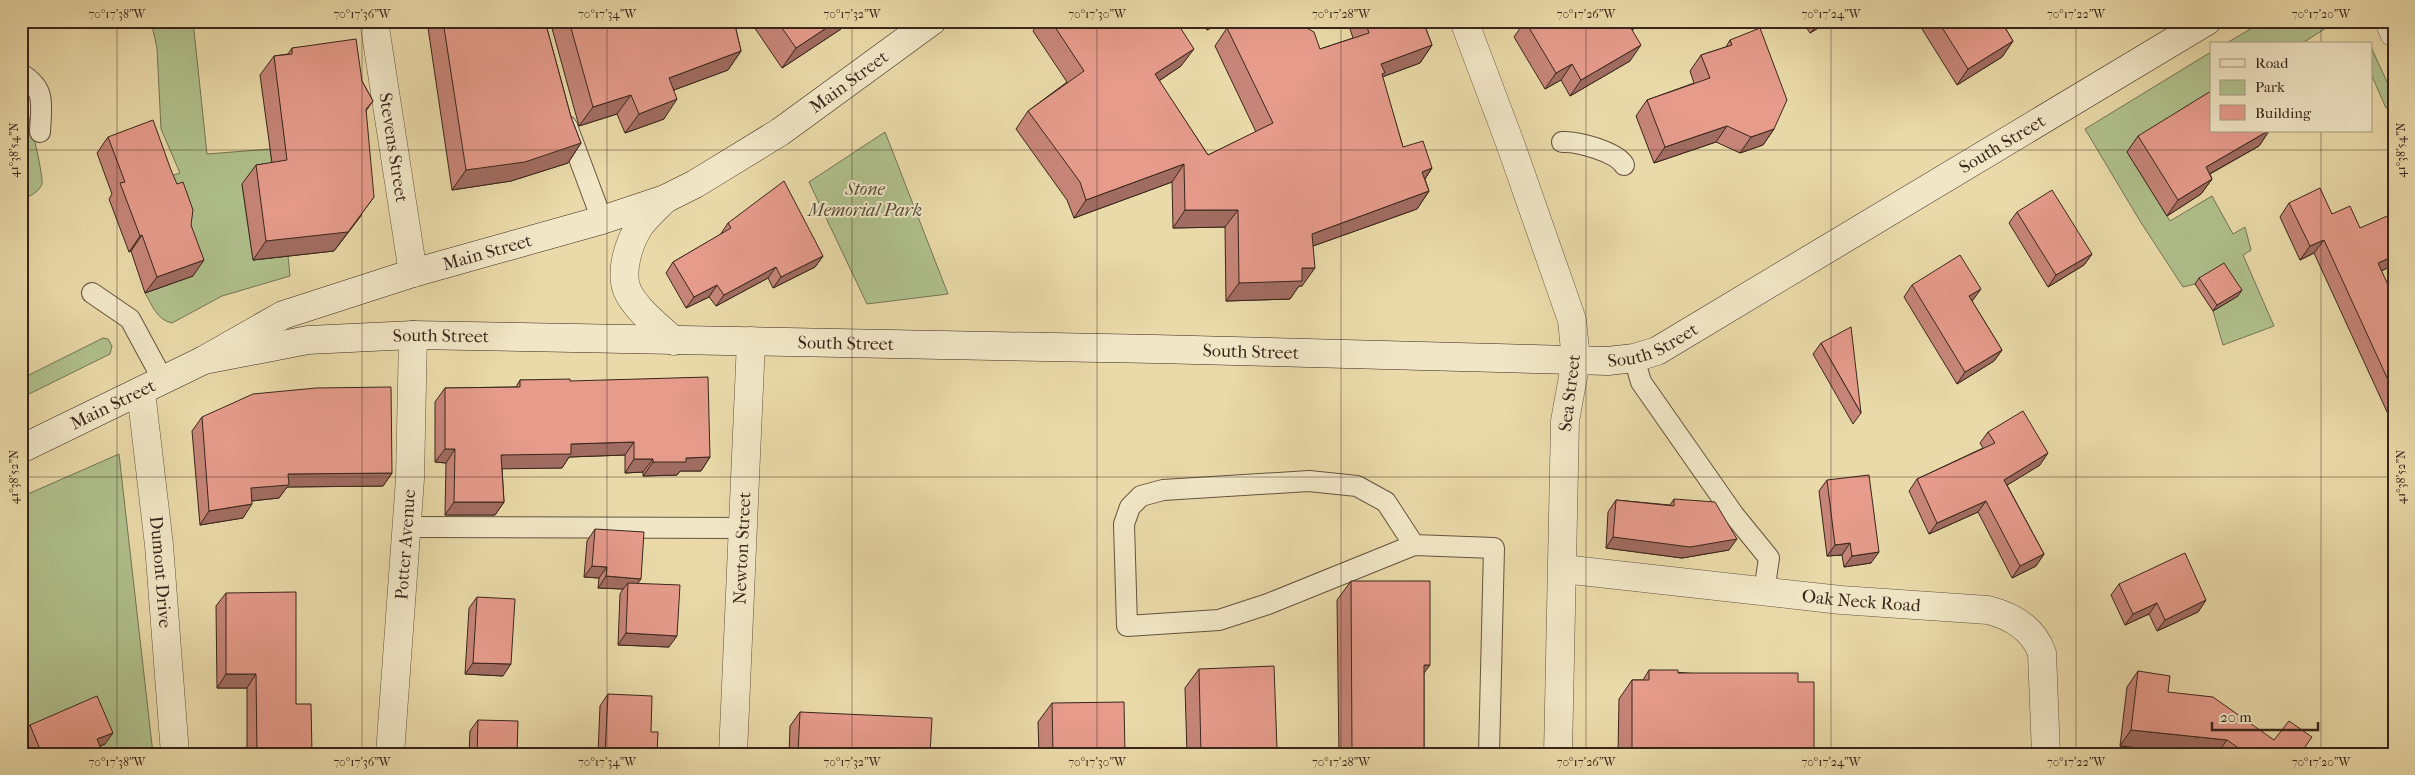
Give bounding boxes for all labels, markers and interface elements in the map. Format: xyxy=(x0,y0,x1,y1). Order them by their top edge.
text: 70°17'38"W xyxy=(89,7,147,21)
text: 70°17'36"W xyxy=(333,7,392,21)
text: 70°17'34"W xyxy=(578,7,637,21)
text: 70°17'32"W xyxy=(824,7,882,21)
text: 70°17'30"W xyxy=(1068,7,1127,21)
text: 70°17'28"W xyxy=(1312,7,1371,21)
text: 70°17'26"W xyxy=(1557,7,1616,21)
text: 70°17'24"W xyxy=(1801,7,1862,21)
text: 70°17'22"W xyxy=(2047,7,2106,21)
text: 70°17'20"W xyxy=(2292,7,2352,21)
legend xyxy=(2210,42,2372,132)
street label: Main Street xyxy=(805,46,893,117)
text: Road xyxy=(2255,54,2289,72)
text: Park xyxy=(2255,78,2285,96)
street label: Stevens Street xyxy=(375,91,412,204)
text: Building xyxy=(2255,104,2312,122)
street label: South Street xyxy=(1955,110,2049,178)
text: 41°38'54"N xyxy=(7,122,21,178)
text: 41°38'54"N xyxy=(2394,122,2408,178)
park label: Stone Memorial Park xyxy=(806,179,922,221)
street label: Main Street xyxy=(440,230,535,275)
street label: South Street xyxy=(1606,318,1702,371)
street label: South Street xyxy=(392,324,490,347)
street label: South Street xyxy=(798,332,895,355)
street label: South Street xyxy=(1202,340,1300,363)
street label: Sea Street xyxy=(1555,352,1585,433)
street label: Main Street xyxy=(67,375,159,434)
text: 41°38'52"N xyxy=(7,450,21,504)
text: 41°38'52"N xyxy=(2394,450,2408,504)
street label: Potter Avenue xyxy=(391,488,420,601)
street label: Newton Street xyxy=(729,491,755,605)
street label: Dumont Drive xyxy=(145,515,176,629)
street label: Oak Neck Road xyxy=(1801,585,1922,616)
scale bar xyxy=(2212,700,2319,732)
text: 20 m xyxy=(2220,708,2252,726)
text: 70°17'38"W xyxy=(89,755,147,769)
text: 70°17'36"W xyxy=(333,755,392,769)
text: 70°17'34"W xyxy=(578,755,637,769)
text: 70°17'32"W xyxy=(824,755,882,769)
text: 70°17'30"W xyxy=(1068,755,1127,769)
text: 70°17'28"W xyxy=(1312,755,1371,769)
text: 70°17'26"W xyxy=(1557,755,1616,769)
text: 70°17'24"W xyxy=(1801,755,1862,769)
text: 70°17'22"W xyxy=(2047,755,2106,769)
text: 70°17'20"W xyxy=(2292,755,2352,769)

